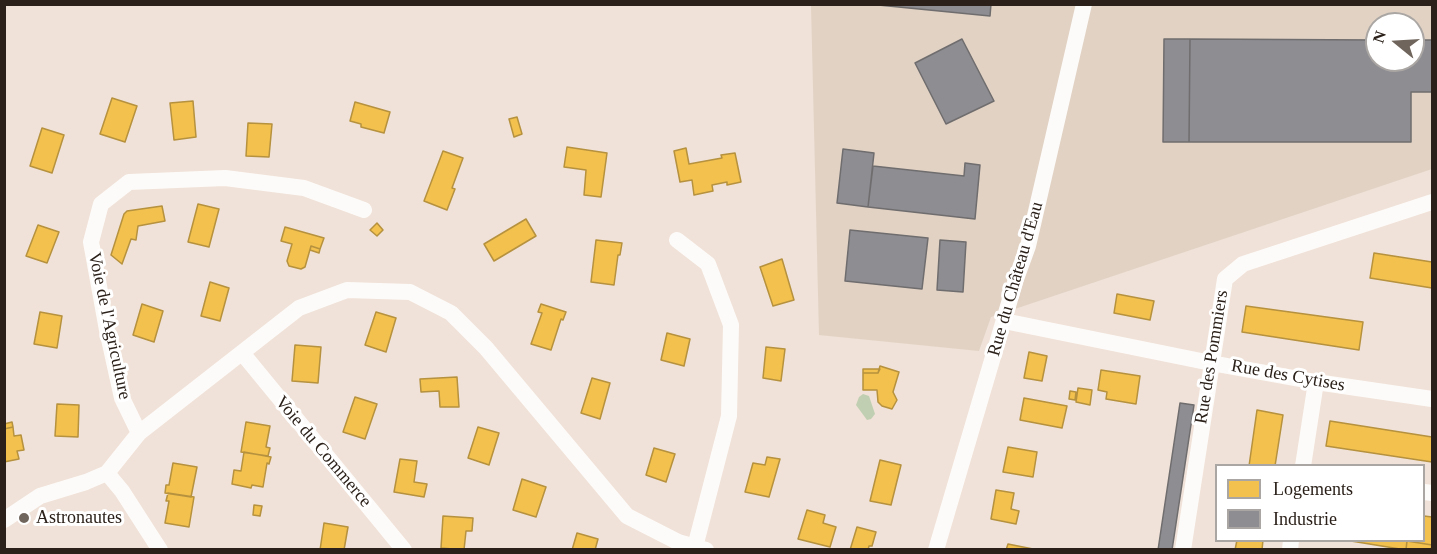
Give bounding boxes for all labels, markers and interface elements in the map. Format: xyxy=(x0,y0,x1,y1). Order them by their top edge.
north arrow xyxy=(1365,12,1425,72)
text: N xyxy=(1369,29,1389,45)
street label: Rue du Château d'Eau xyxy=(984,199,1048,359)
street label: Voie de l'Agriculture xyxy=(83,250,135,402)
street label: Rue des Pommiers xyxy=(1191,289,1233,425)
street label: Rue des Cytises xyxy=(1230,355,1346,397)
street label: Voie du Commerce xyxy=(270,392,376,512)
legend xyxy=(1215,464,1425,542)
text: Logements xyxy=(1273,479,1353,499)
place label: Astronautes xyxy=(36,507,122,529)
text: Industrie xyxy=(1273,509,1337,529)
marker: Astronautes xyxy=(17,511,31,525)

